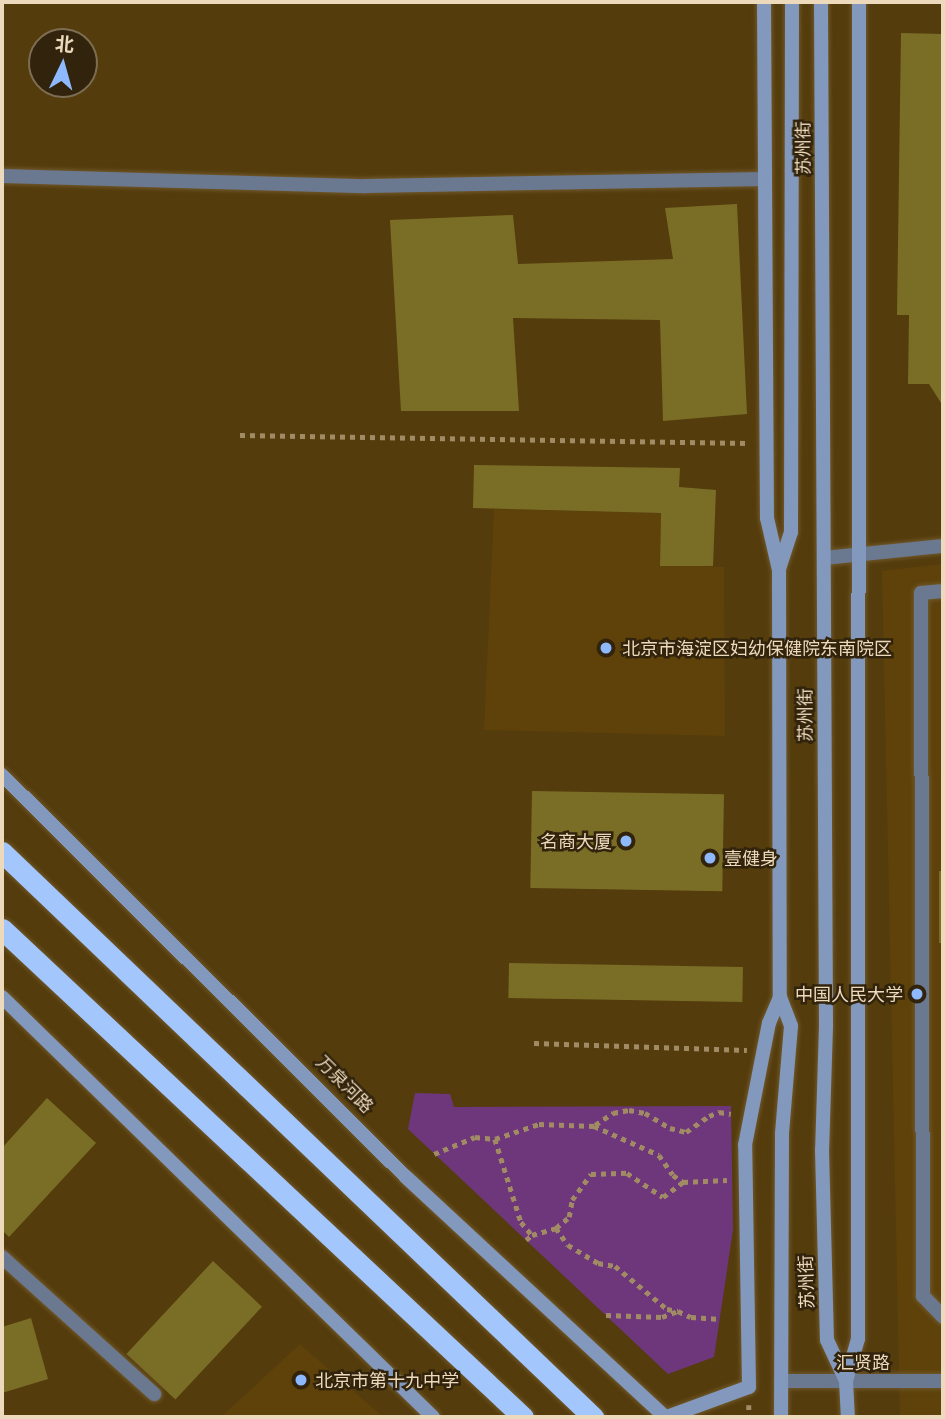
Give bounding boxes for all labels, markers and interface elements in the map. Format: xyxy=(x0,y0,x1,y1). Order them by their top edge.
north arrow xyxy=(28,28,98,98)
text: 北 xyxy=(54,31,75,56)
street label: 苏州街 xyxy=(792,121,814,175)
place label: 北京市海淀区妇幼保健院东南院区 xyxy=(622,637,892,659)
marker: 北京市海淀区妇幼保健院东南院区 xyxy=(596,638,616,658)
street label: 苏州街 xyxy=(794,688,816,742)
place label: 名商大厦 xyxy=(540,830,612,852)
marker: 名商大厦 xyxy=(618,833,634,849)
place label: 壹健身 xyxy=(724,847,778,869)
marker: 壹健身 xyxy=(702,850,718,866)
place label: 中国人民大学 xyxy=(795,983,903,1005)
marker: 中国人民大学 xyxy=(909,986,925,1002)
street label: 万泉河路 xyxy=(312,1051,378,1117)
street label: 苏州街 xyxy=(794,1255,818,1309)
street label: 汇贤路 xyxy=(836,1351,890,1373)
place label: 北京市第十九中学 xyxy=(315,1369,459,1391)
marker: 北京市第十九中学 xyxy=(293,1372,309,1388)

